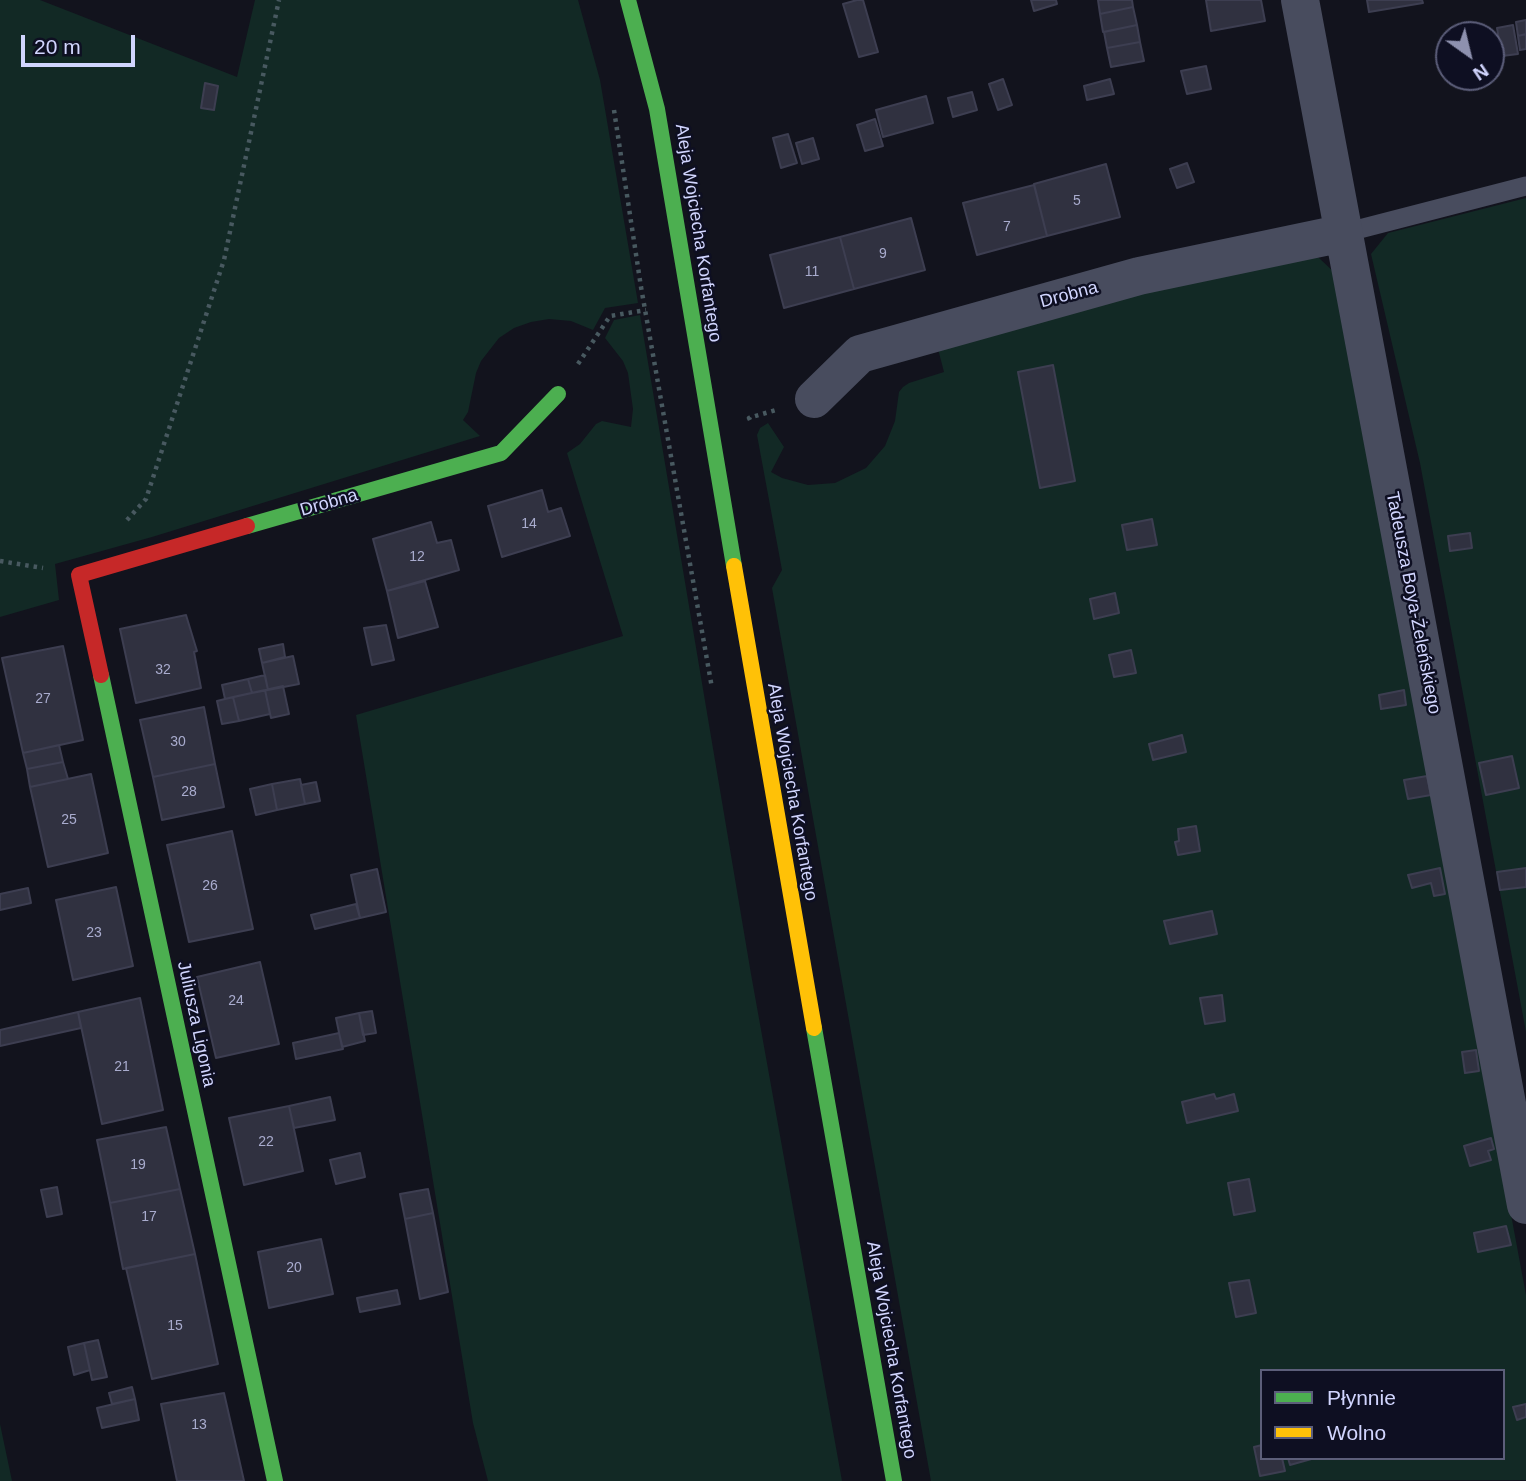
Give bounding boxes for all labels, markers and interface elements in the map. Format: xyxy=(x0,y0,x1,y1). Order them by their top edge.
scale bar xyxy=(24,21,138,65)
north arrow xyxy=(1435,21,1505,91)
text: 20 m xyxy=(34,35,81,58)
text: N xyxy=(1469,60,1492,85)
street label: Aleja Wojciecha Korfantego xyxy=(670,122,726,344)
house number: 5 xyxy=(1073,193,1081,209)
house number: 7 xyxy=(1003,219,1011,235)
house number: 9 xyxy=(879,246,887,262)
house number: 11 xyxy=(805,264,819,280)
street label: Drobna xyxy=(1038,277,1100,313)
street label: Drobna xyxy=(298,484,360,522)
street label: Tadeusza Boya-Żeleńskiego xyxy=(1381,490,1445,716)
house number: 14 xyxy=(521,516,537,532)
house number: 12 xyxy=(409,549,425,565)
house number: 32 xyxy=(155,662,171,678)
street label: Aleja Wojciecha Korfantego xyxy=(762,681,822,903)
house number: 27 xyxy=(35,691,51,707)
house number: 30 xyxy=(170,734,186,750)
house number: 28 xyxy=(181,784,197,800)
house number: 25 xyxy=(61,812,77,828)
house number: 26 xyxy=(202,878,218,894)
house number: 23 xyxy=(86,925,102,941)
street label: Juliusza Ligonia xyxy=(172,959,220,1089)
house number: 24 xyxy=(228,993,244,1009)
house number: 21 xyxy=(114,1059,130,1075)
house number: 22 xyxy=(258,1134,274,1150)
house number: 19 xyxy=(130,1157,146,1173)
house number: 17 xyxy=(141,1209,157,1225)
street label: Aleja Wojciecha Korfantego xyxy=(861,1239,921,1461)
house number: 20 xyxy=(286,1260,302,1276)
house number: 15 xyxy=(167,1318,183,1334)
legend xyxy=(1260,1369,1505,1460)
text: Płynnie xyxy=(1327,1386,1396,1409)
house number: 13 xyxy=(191,1417,207,1433)
text: Wolno xyxy=(1327,1421,1386,1444)

